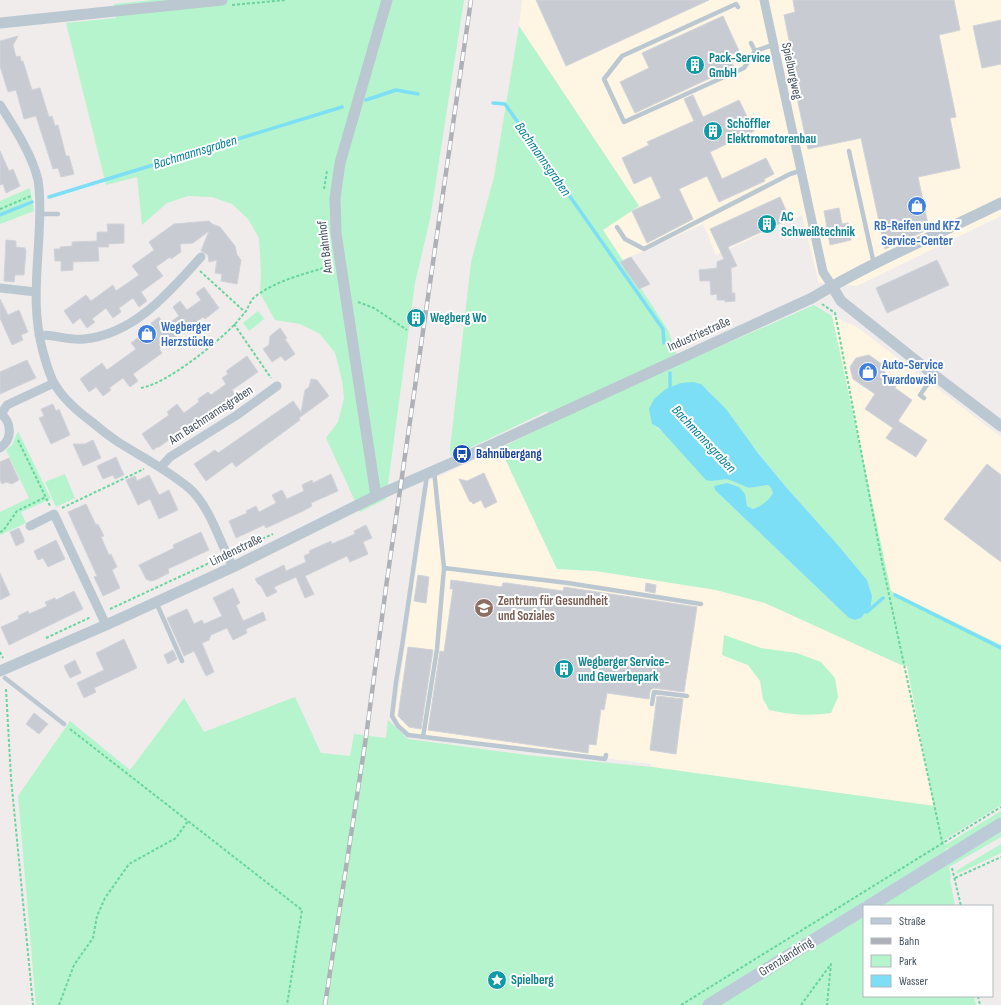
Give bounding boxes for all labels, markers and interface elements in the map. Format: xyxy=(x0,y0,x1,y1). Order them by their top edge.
street label: Spielburgweg xyxy=(778,41,806,101)
place label: Pack-Service GmbH xyxy=(709,50,771,81)
building icon: Pack-Service GmbH xyxy=(684,54,706,76)
place label: Schöffler Elektromotorenbau xyxy=(727,116,817,147)
water label: Bachmannsgraben xyxy=(511,119,575,199)
building icon: Schöffler Elektromotorenbau xyxy=(702,120,724,142)
water label: Bachmannsgraben xyxy=(151,131,239,173)
shop icon: RB-Reifen und KFZ Service-Center xyxy=(906,195,928,217)
place label: AC Schweißtechnik xyxy=(780,209,855,240)
building icon: AC Schweißtechnik xyxy=(756,213,778,235)
place label: RB-Reifen und KFZ Service-Center xyxy=(874,218,960,249)
street label: Am Bahnhof xyxy=(314,220,336,275)
building icon: Wegberg Wo xyxy=(405,307,427,329)
place label: Wegberg Wo xyxy=(430,310,487,326)
street label: Industriestraße xyxy=(665,313,733,355)
place label: Wegberger Herzstücke xyxy=(161,319,214,350)
shop icon: Wegberger Herzstücke xyxy=(136,323,158,345)
place label: Auto-Service Twardowski xyxy=(881,357,944,388)
shop icon: Auto-Service Twardowski xyxy=(857,361,879,383)
street label: Am Bachmannsgraben xyxy=(165,382,256,449)
water label: Bachmannsgraben xyxy=(668,402,740,476)
bus stop icon: Bahnübergang xyxy=(451,443,473,465)
place label: Bahnübergang xyxy=(476,446,542,462)
street label: Lindenstraße xyxy=(207,530,265,570)
place label: Zentrum für Gesundheit und Soziales xyxy=(498,593,609,624)
school or university icon: Zentrum für Gesundheit und Soziales xyxy=(473,597,495,619)
place label: Wegberger Service- und Gewerbepark xyxy=(578,654,669,685)
building icon: Wegberger Service- und Gewerbepark xyxy=(553,658,575,680)
legend xyxy=(863,905,993,997)
text: Straße xyxy=(899,914,926,929)
street label: Grenzlandring xyxy=(756,934,816,980)
text: Bahn xyxy=(899,934,919,949)
text: Park xyxy=(899,954,917,969)
place icon: Spielberg xyxy=(486,969,508,991)
place label: Spielberg xyxy=(511,972,554,988)
text: Wasser xyxy=(899,974,928,989)

